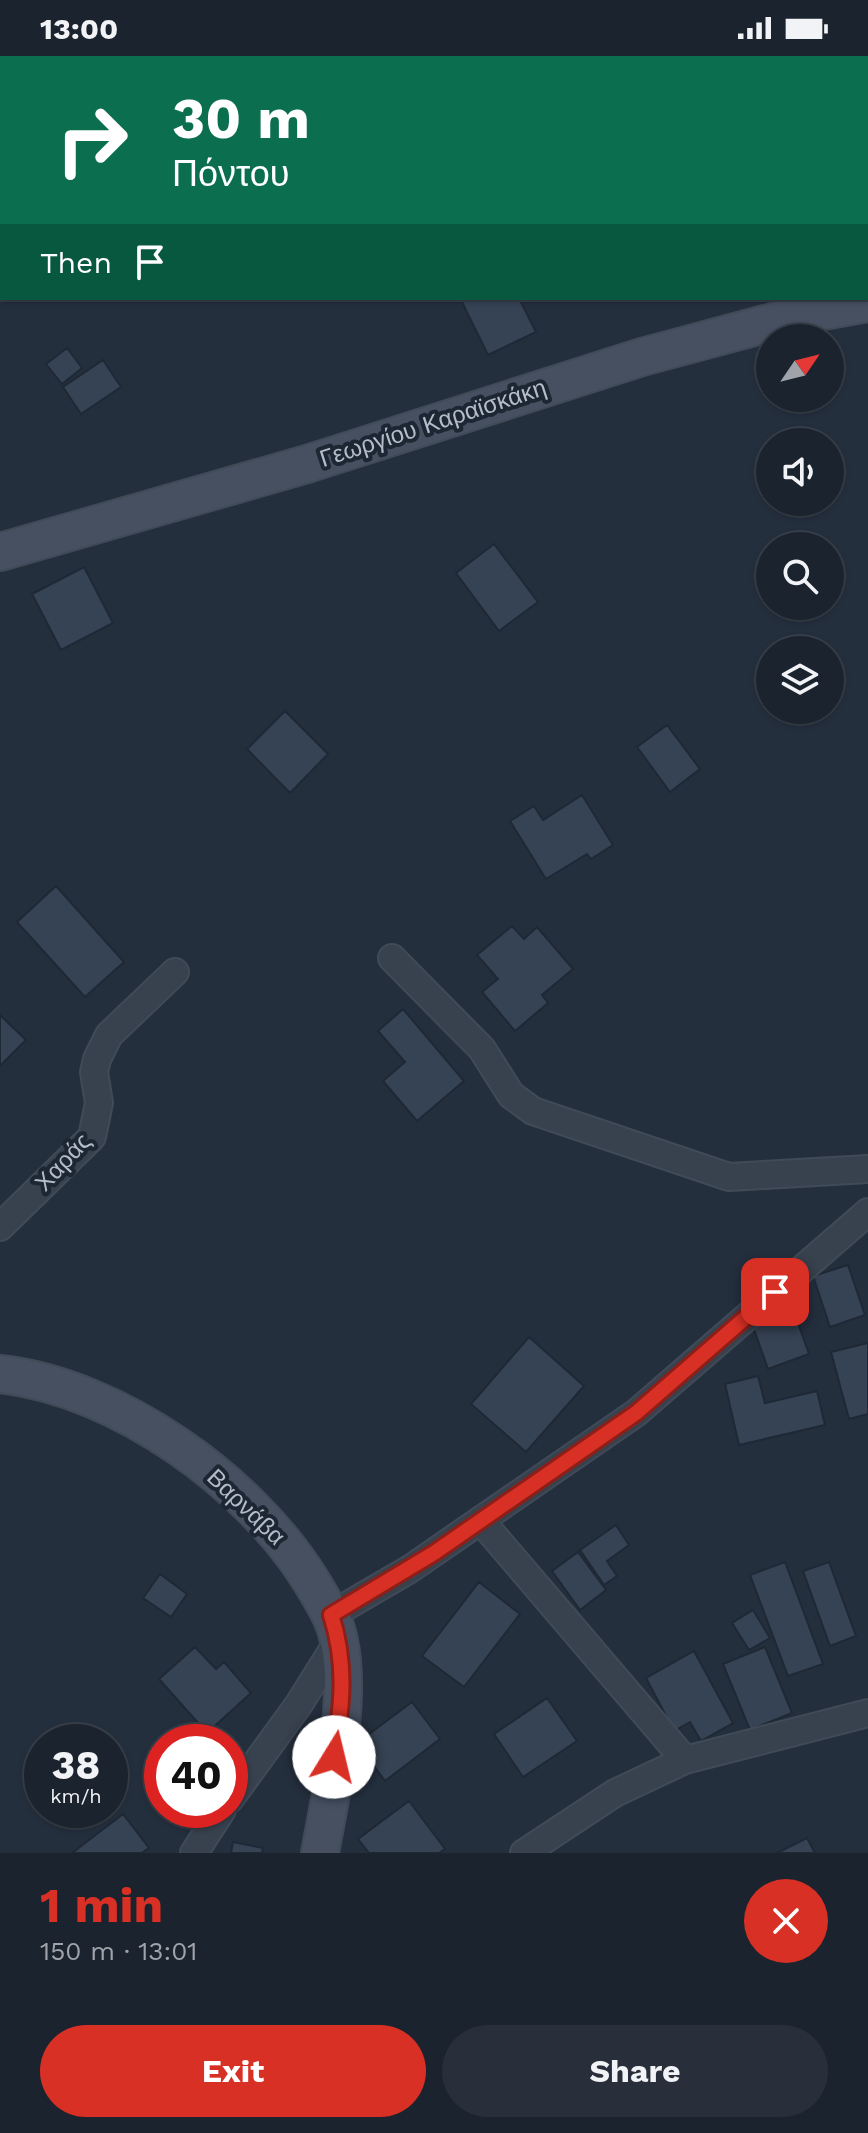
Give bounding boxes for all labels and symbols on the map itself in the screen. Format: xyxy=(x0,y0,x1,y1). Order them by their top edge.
north arrow xyxy=(756,324,844,412)
street label: Γεωργίου Καραϊσκάκη xyxy=(316,373,550,473)
street label: Χαράς xyxy=(29,1127,97,1197)
pin xyxy=(741,1258,809,1326)
street label: Βαρνάβα xyxy=(201,1463,291,1551)
position arrow xyxy=(292,1715,376,1799)
speed limit sign: 40 xyxy=(144,1724,248,1828)

